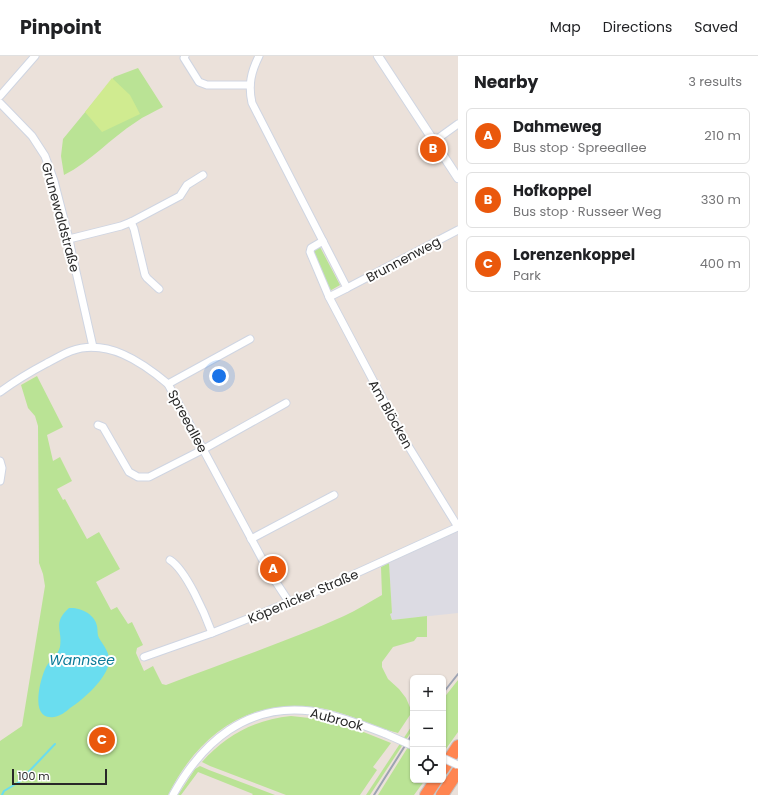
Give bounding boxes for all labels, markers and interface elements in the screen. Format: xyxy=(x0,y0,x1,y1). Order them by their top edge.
text: Pinpoint xyxy=(20,14,101,41)
text: Map xyxy=(550,17,581,37)
text: Directions xyxy=(603,17,672,37)
text: Saved xyxy=(694,17,738,37)
text: Nearby xyxy=(474,70,538,94)
text: 3 results xyxy=(688,72,742,91)
text: Dahmeweg xyxy=(513,116,602,137)
text: A xyxy=(483,126,493,145)
text: 210 m xyxy=(704,126,741,145)
pin: B xyxy=(420,134,446,164)
text: Bus stop · Spreeallee xyxy=(513,138,647,157)
street label: Grunewaldstraße xyxy=(37,160,84,274)
text: Hofkoppel xyxy=(513,180,592,201)
text: B xyxy=(484,190,492,209)
text: 330 m xyxy=(701,190,741,209)
text: Bus stop · Russeer Weg xyxy=(513,202,662,221)
street label: Brunnenweg xyxy=(363,232,444,287)
text: Lorenzenkoppel xyxy=(513,244,635,265)
text: C xyxy=(483,254,493,273)
text: 400 m xyxy=(700,254,741,273)
text: Park xyxy=(513,266,541,285)
your location xyxy=(209,366,229,386)
street label: Am Blöcken xyxy=(364,376,417,452)
street label: Spreeallee xyxy=(163,386,212,456)
pin: A xyxy=(260,554,286,584)
street label: Köpenicker Straße xyxy=(245,565,361,628)
water label: Wannsee xyxy=(49,650,115,670)
map controls xyxy=(410,675,446,783)
button: + xyxy=(410,675,446,711)
street label: Aubrook xyxy=(308,703,366,736)
button: − xyxy=(410,711,446,747)
pin: C xyxy=(89,725,115,755)
button: locate xyxy=(410,747,446,783)
scale bar xyxy=(12,767,107,786)
text: 100 m xyxy=(18,768,50,784)

